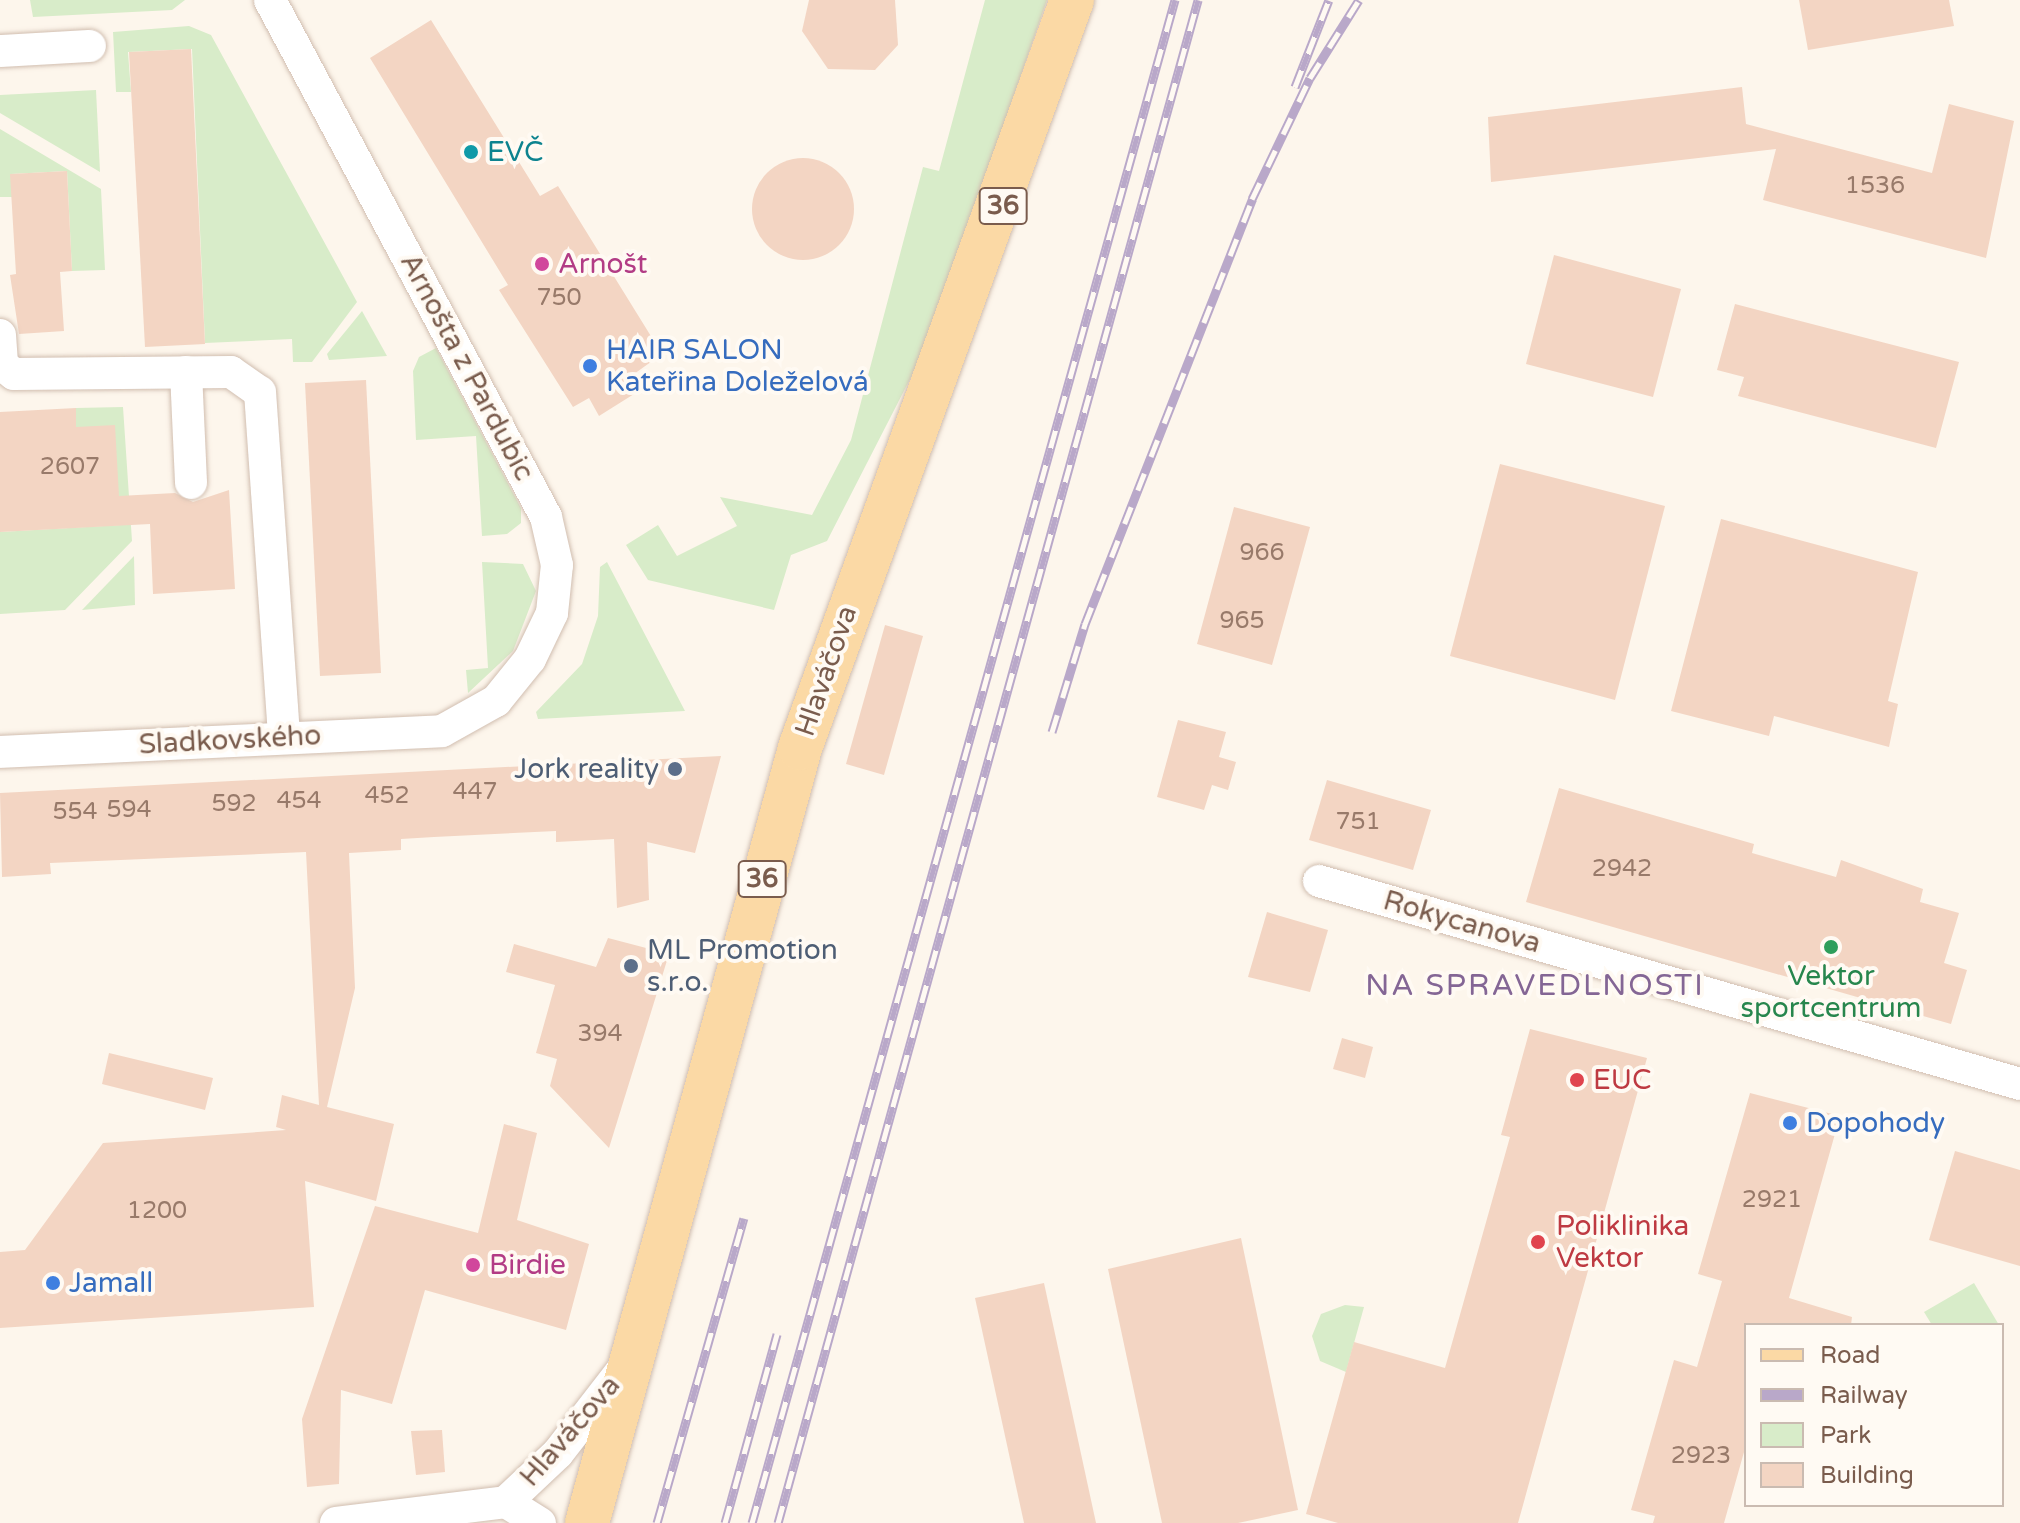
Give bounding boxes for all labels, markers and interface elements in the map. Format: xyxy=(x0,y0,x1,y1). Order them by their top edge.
place label: EVČ xyxy=(487,135,543,169)
marker: EVČ xyxy=(462,143,480,161)
house number: 1536 xyxy=(1845,172,1905,200)
road number: 36 xyxy=(977,184,1029,228)
place label: Arnošt xyxy=(558,247,648,281)
street label: Arnošta z Pardubic xyxy=(393,248,541,486)
marker: Arnošt xyxy=(533,255,551,273)
house number: 750 xyxy=(536,284,582,312)
place label: HAIR SALON Kateřina Doleželová xyxy=(606,333,869,399)
marker: HAIR SALON Kateřina Doleželová xyxy=(581,357,599,375)
house number: 2607 xyxy=(40,453,100,481)
house number: 966 xyxy=(1239,539,1285,567)
street label: Hlaváčova xyxy=(788,601,864,741)
house number: 965 xyxy=(1219,607,1265,635)
street label: Sladkovského xyxy=(138,718,322,762)
place label: Jork reality xyxy=(514,752,659,786)
marker: Jork reality xyxy=(666,760,684,778)
house number: 447 xyxy=(452,778,498,806)
house number: 452 xyxy=(364,782,410,810)
house number: 454 xyxy=(276,787,322,815)
house number: 592 xyxy=(211,790,257,818)
house number: 594 xyxy=(106,796,152,824)
house number: 554 xyxy=(52,798,98,826)
house number: 751 xyxy=(1335,808,1381,836)
house number: 2942 xyxy=(1592,855,1652,883)
road number: 36 xyxy=(736,857,788,901)
street label: Rokycanova xyxy=(1380,884,1544,960)
place label: ML Promotion s.r.o. xyxy=(647,933,838,999)
marker: Vektor sportcentrum xyxy=(1822,938,1840,956)
marker: ML Promotion s.r.o. xyxy=(622,957,640,975)
place label: Vektor sportcentrum xyxy=(1741,959,1921,1025)
district label: NA SPRAVEDLNOSTI xyxy=(1365,968,1705,1004)
house number: 394 xyxy=(577,1020,623,1048)
place label: EUC xyxy=(1593,1063,1652,1097)
marker: EUC xyxy=(1568,1071,1586,1089)
place label: Dopohody xyxy=(1806,1106,1945,1140)
marker: Dopohody xyxy=(1781,1114,1799,1132)
house number: 2921 xyxy=(1742,1186,1802,1214)
house number: 1200 xyxy=(127,1197,187,1225)
place label: Poliklinika Vektor xyxy=(1556,1209,1689,1275)
marker: Poliklinika Vektor xyxy=(1527,1231,1549,1253)
place label: Birdie xyxy=(489,1248,566,1282)
marker: Birdie xyxy=(464,1256,482,1274)
place label: Jamall xyxy=(69,1266,153,1300)
marker: Jamall xyxy=(44,1274,62,1292)
legend xyxy=(1744,1323,2004,1507)
text: Road xyxy=(1820,1341,1880,1370)
street label: Hlaváčova xyxy=(513,1369,627,1493)
text: Railway xyxy=(1820,1381,1908,1410)
text: Park xyxy=(1820,1421,1871,1450)
house number: 2923 xyxy=(1671,1442,1731,1470)
text: Building xyxy=(1820,1461,1914,1490)

